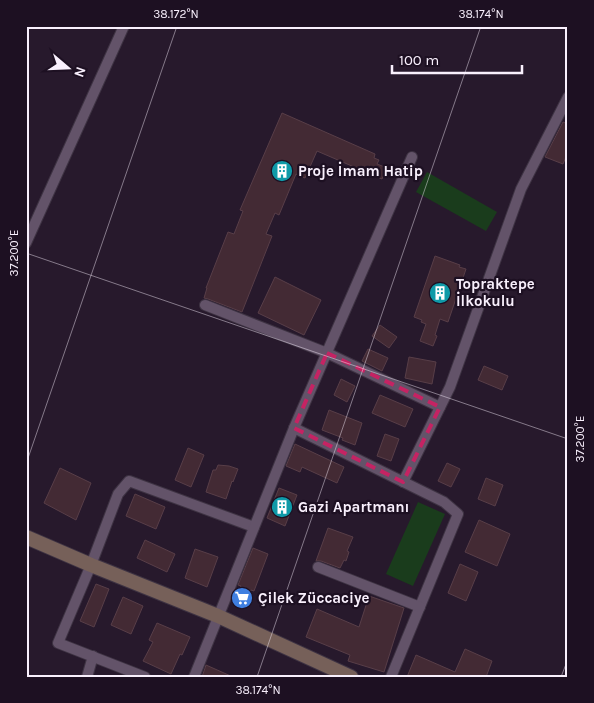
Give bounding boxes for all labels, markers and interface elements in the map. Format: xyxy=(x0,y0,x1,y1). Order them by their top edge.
text: 38.172°N xyxy=(153,7,199,21)
text: 38.174°N xyxy=(458,7,504,21)
north arrow xyxy=(42,42,92,92)
scale bar xyxy=(392,42,522,74)
text: 100 m xyxy=(399,51,439,69)
text: N xyxy=(70,65,89,80)
building icon: Proje İmam Hatip xyxy=(270,159,294,183)
place label: Proje İmam Hatip xyxy=(298,161,423,180)
text: 37.200°E xyxy=(7,230,21,276)
place label: Topraktepe İlkokulu xyxy=(456,275,535,310)
building icon: Topraktepe İlkokulu xyxy=(428,281,452,305)
text: 37.200°E xyxy=(573,416,587,462)
building icon: Gazi Apartmanı xyxy=(270,495,294,519)
place label: Gazi Apartmanı xyxy=(298,498,409,516)
supermarket icon: Çilek Züccaciye xyxy=(230,586,254,610)
place label: Çilek Züccaciye xyxy=(258,589,370,607)
text: 38.174°N xyxy=(235,683,281,697)

